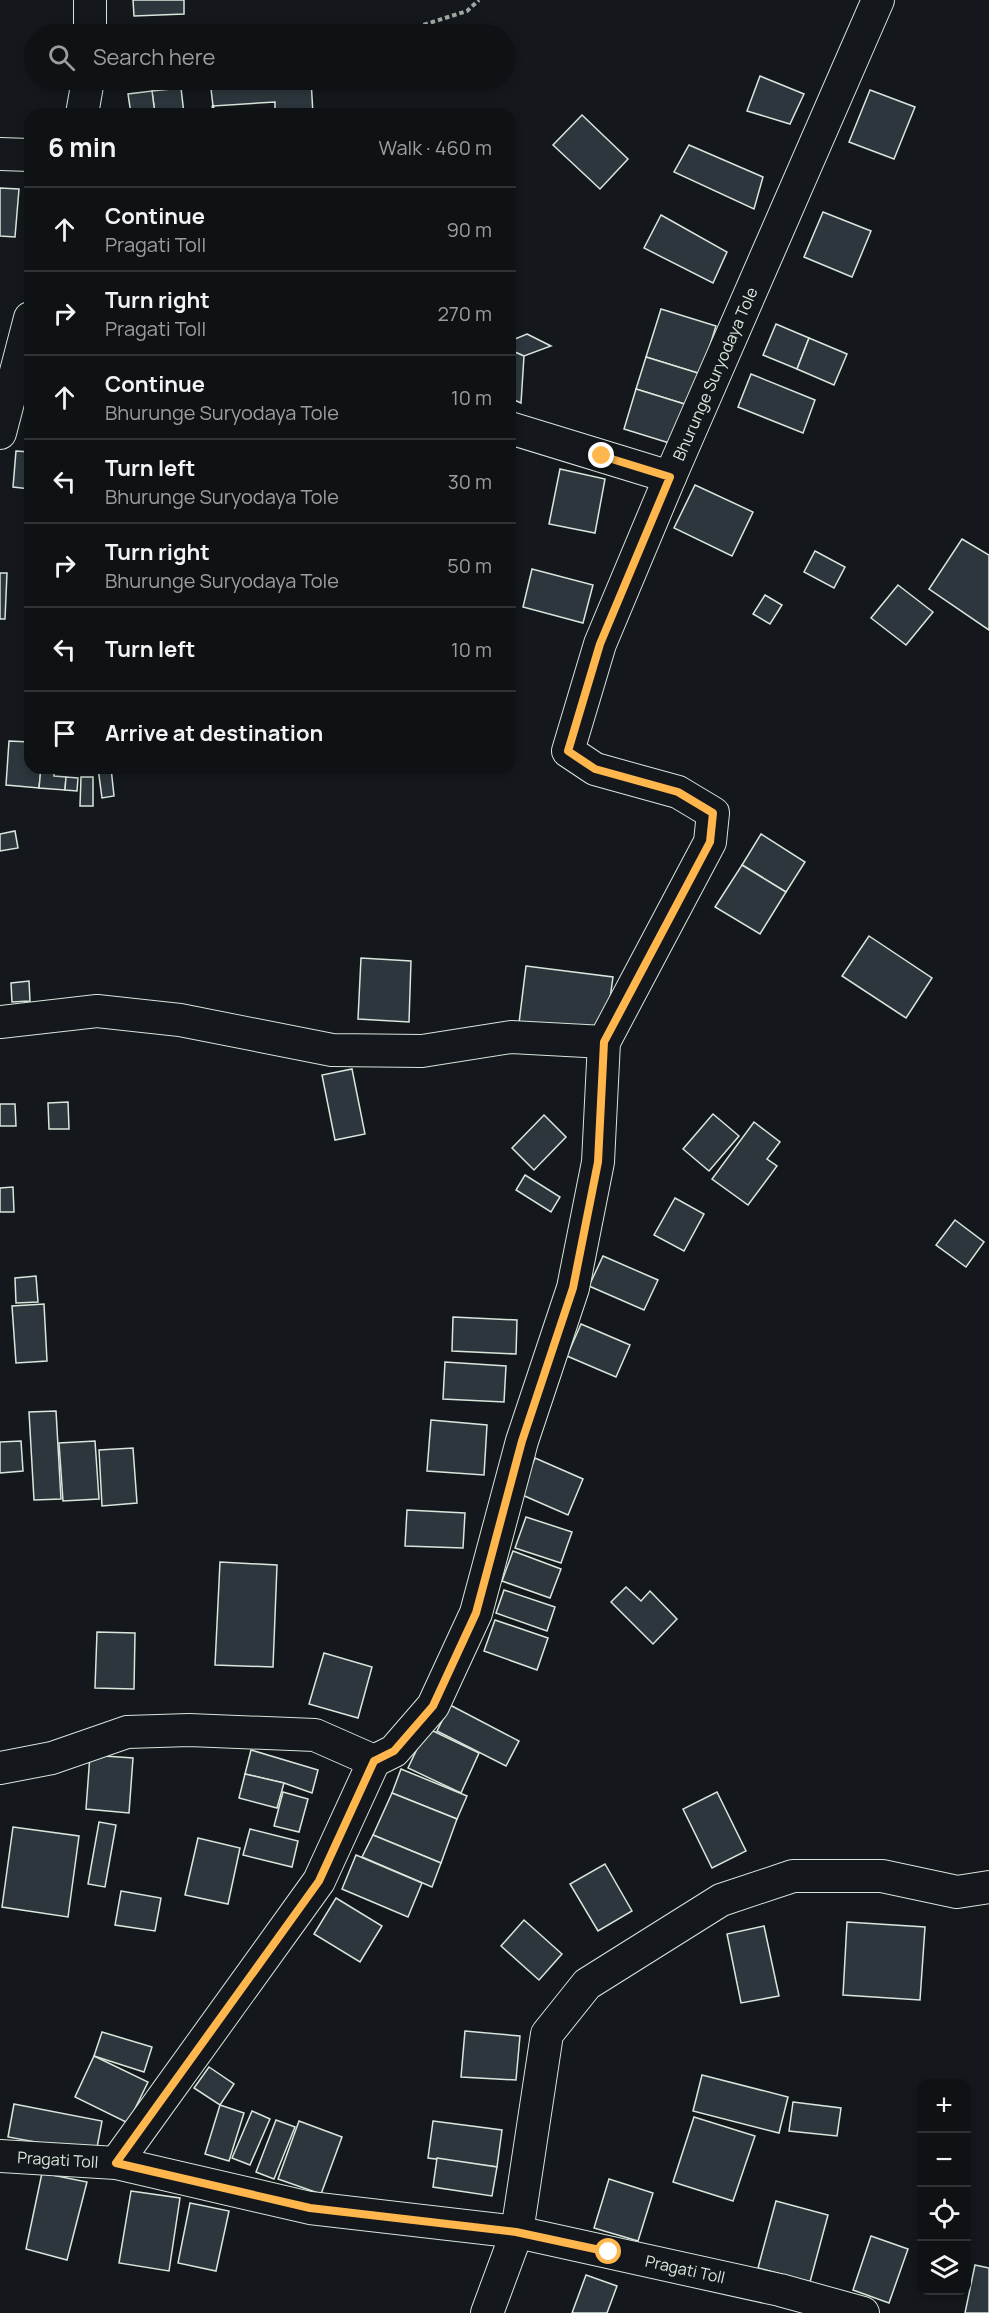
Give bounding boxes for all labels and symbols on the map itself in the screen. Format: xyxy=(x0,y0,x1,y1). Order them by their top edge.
street label: Bhurunge Suryodaya Tole xyxy=(667,284,763,464)
route end xyxy=(588,442,614,468)
street label: Pragati Toll xyxy=(17,2146,99,2173)
route start xyxy=(595,2238,621,2264)
street label: Pragati Toll xyxy=(643,2250,727,2289)

